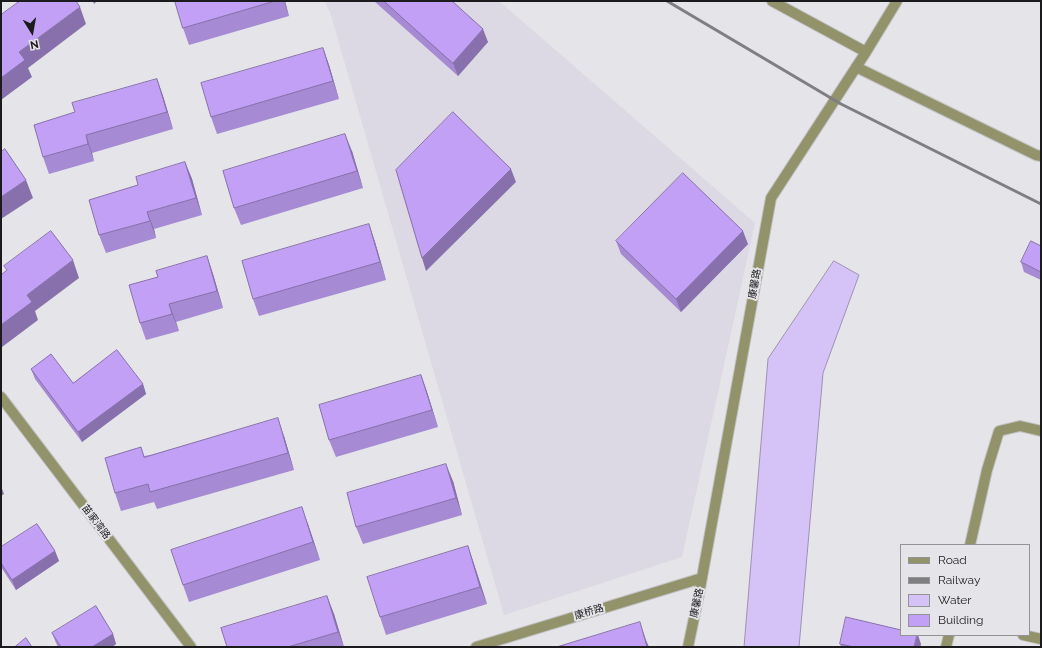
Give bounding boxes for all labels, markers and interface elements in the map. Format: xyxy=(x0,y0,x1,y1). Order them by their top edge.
north arrow xyxy=(12,12,52,52)
text: N xyxy=(29,37,40,51)
street label: 康馨路 xyxy=(746,268,764,300)
street label: 苗家湾路 xyxy=(79,502,113,542)
legend xyxy=(900,544,1030,636)
text: Road xyxy=(938,553,967,567)
text: Railway xyxy=(938,573,980,587)
street label: 康馨路 xyxy=(688,587,706,619)
text: Water xyxy=(938,593,972,607)
street label: 康桥路 xyxy=(573,602,605,622)
text: Building xyxy=(938,613,984,627)

